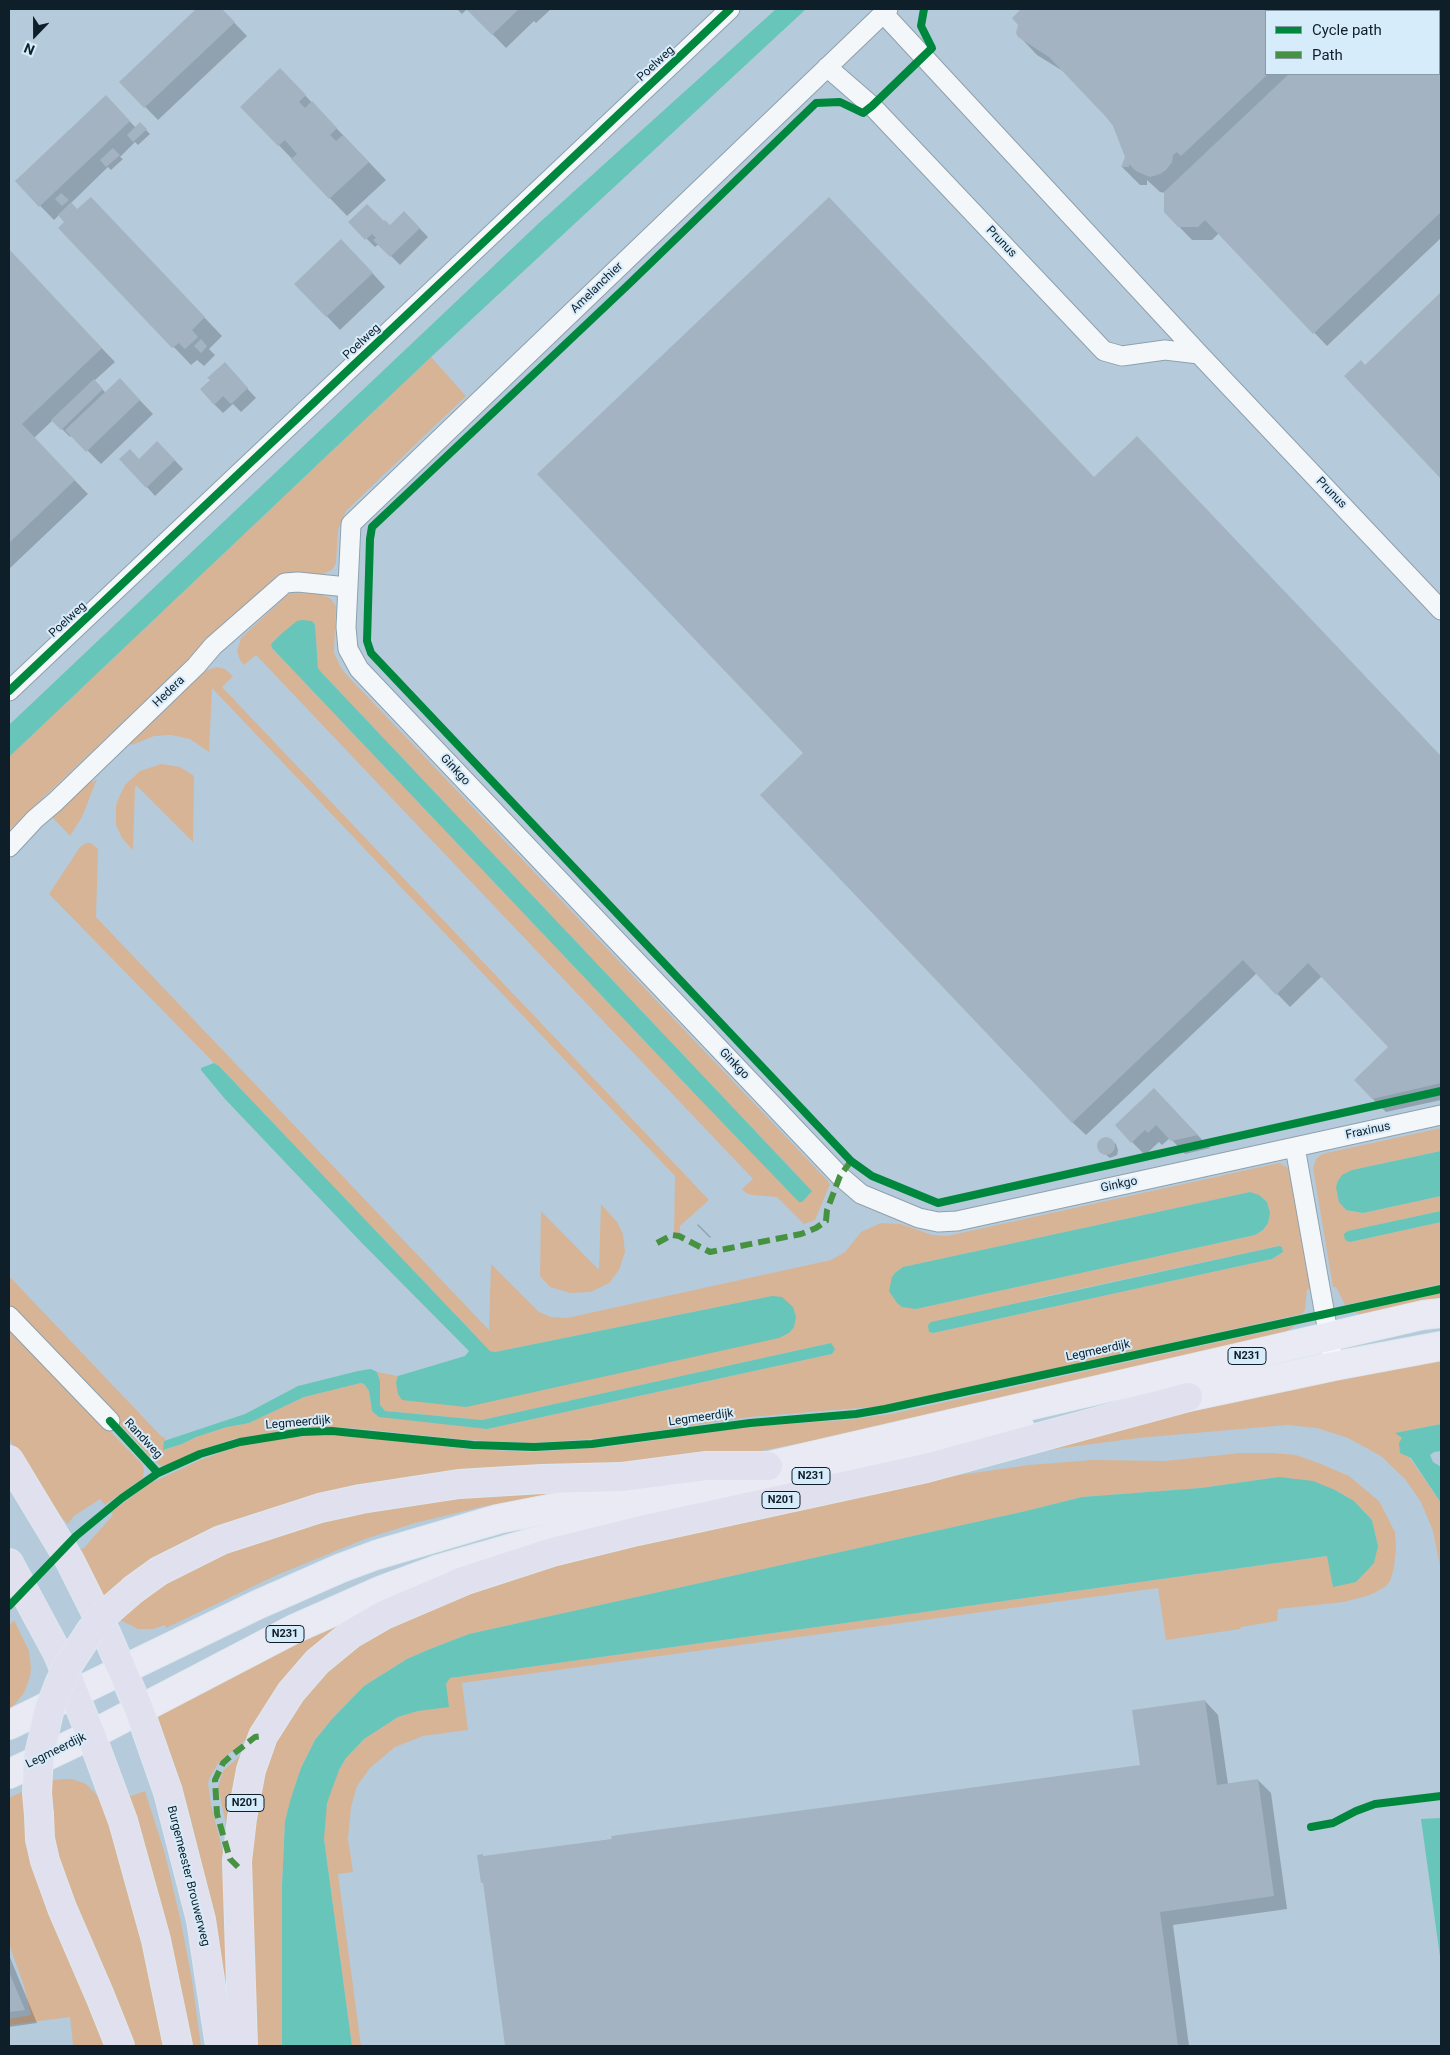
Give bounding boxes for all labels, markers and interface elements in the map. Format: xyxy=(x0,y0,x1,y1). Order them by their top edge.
north arrow xyxy=(10,10,60,60)
legend xyxy=(1265,10,1440,75)
text: Cycle path xyxy=(1312,21,1382,39)
text: N xyxy=(22,40,37,58)
street label: Poelweg xyxy=(634,43,678,85)
text: Path xyxy=(1312,46,1343,64)
street label: Prunus xyxy=(983,223,1019,261)
street label: Amelanchier xyxy=(568,260,626,316)
street label: Poelweg xyxy=(340,321,384,363)
street label: Prunus xyxy=(1313,474,1349,512)
street label: Poelweg xyxy=(46,599,90,641)
street label: Hedera xyxy=(150,673,188,711)
street label: Ginkgo xyxy=(437,751,473,789)
street label: Ginkgo xyxy=(716,1046,752,1082)
street label: Fraxinus xyxy=(1344,1119,1392,1143)
street label: Ginkgo xyxy=(1099,1174,1139,1196)
street label: Legmeerdijk xyxy=(1065,1337,1131,1365)
road number: N231 xyxy=(1228,1348,1266,1364)
street label: Legmeerdijk xyxy=(668,1406,734,1430)
street label: Legmeerdijk xyxy=(265,1413,331,1433)
street label: Randweg xyxy=(121,1416,165,1462)
road number: N231 xyxy=(792,1468,830,1484)
road number: N201 xyxy=(762,1492,800,1508)
road number: N231 xyxy=(266,1626,304,1642)
street label: Legmeerdijk xyxy=(23,1730,89,1772)
road number: N201 xyxy=(226,1795,264,1812)
street label: Burgemeester Brouwerweg xyxy=(164,1804,212,1948)

